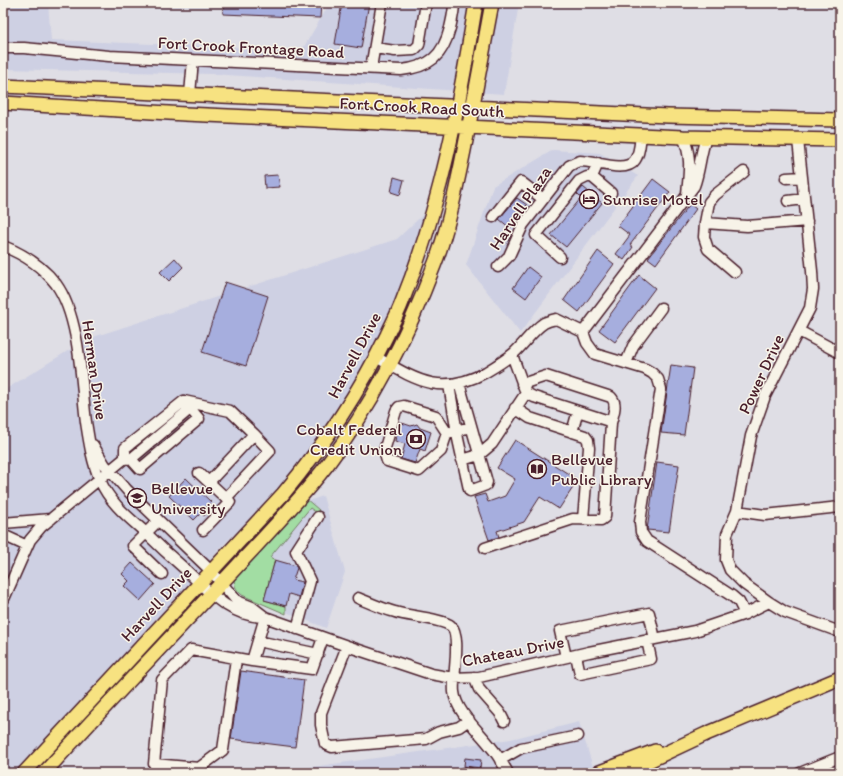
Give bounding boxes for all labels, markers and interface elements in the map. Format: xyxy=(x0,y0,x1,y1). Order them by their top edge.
street label: Fort Crook Frontage Road xyxy=(157,32,345,62)
street label: Fort Crook Road South xyxy=(339,93,506,121)
street label: Harvell Plaza xyxy=(485,162,555,254)
hotel icon: Sunrise Motel xyxy=(578,188,600,210)
place label: Sunrise Motel xyxy=(603,189,703,209)
street label: Harvell Drive xyxy=(323,308,385,402)
street label: Herman Drive xyxy=(78,319,112,421)
street label: Power Drive xyxy=(734,331,788,417)
place label: Cobalt Federal Credit Union xyxy=(296,419,402,459)
bank icon: Cobalt Federal Credit Union xyxy=(405,428,427,450)
place label: Bellevue Public Library xyxy=(551,449,652,489)
library icon: Bellevue Public Library xyxy=(526,458,548,480)
place label: Bellevue University xyxy=(151,478,225,518)
school or university icon: Bellevue University xyxy=(126,487,148,509)
street label: Harvell Drive xyxy=(116,563,196,645)
street label: Chateau Drive xyxy=(460,631,566,671)

